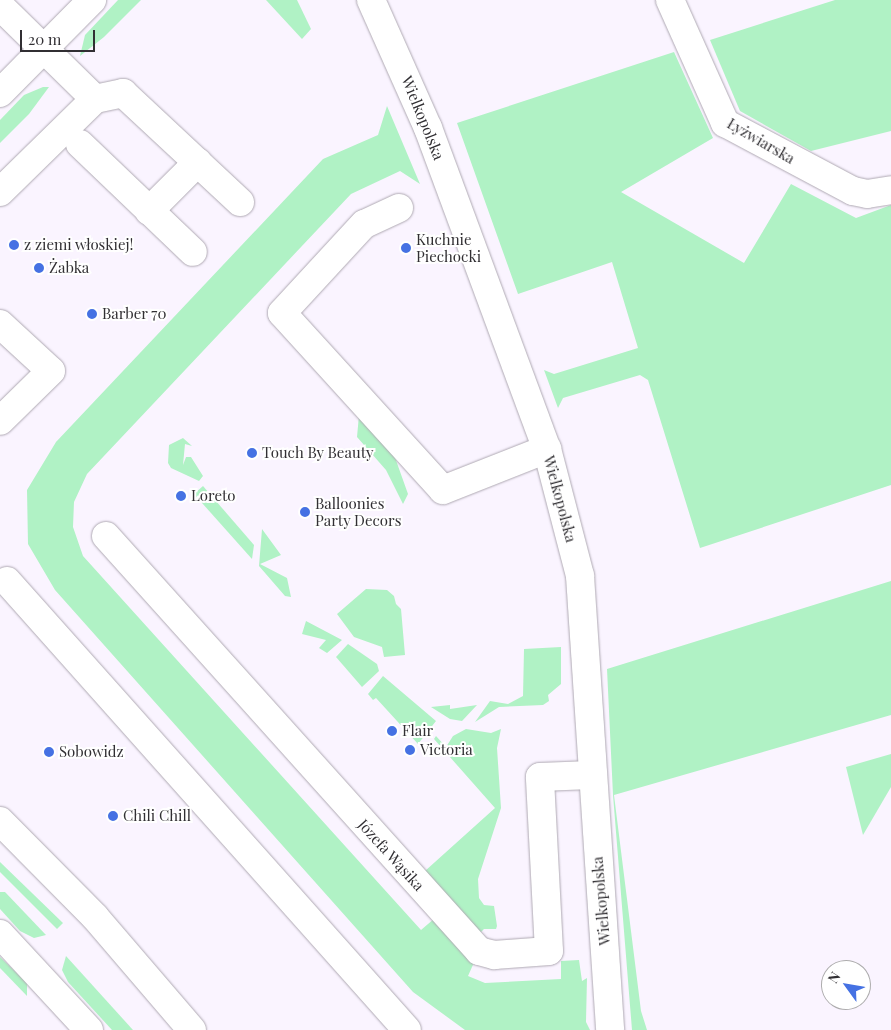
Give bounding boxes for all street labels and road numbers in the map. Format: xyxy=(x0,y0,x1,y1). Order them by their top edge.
street label: Wielkopolska xyxy=(398,73,448,163)
street label: Łyżwiarska xyxy=(724,114,798,168)
street label: Wielkopolska xyxy=(540,454,580,544)
street label: Józefa Wąsika xyxy=(354,815,428,895)
street label: Wielkopolska xyxy=(588,856,614,946)

